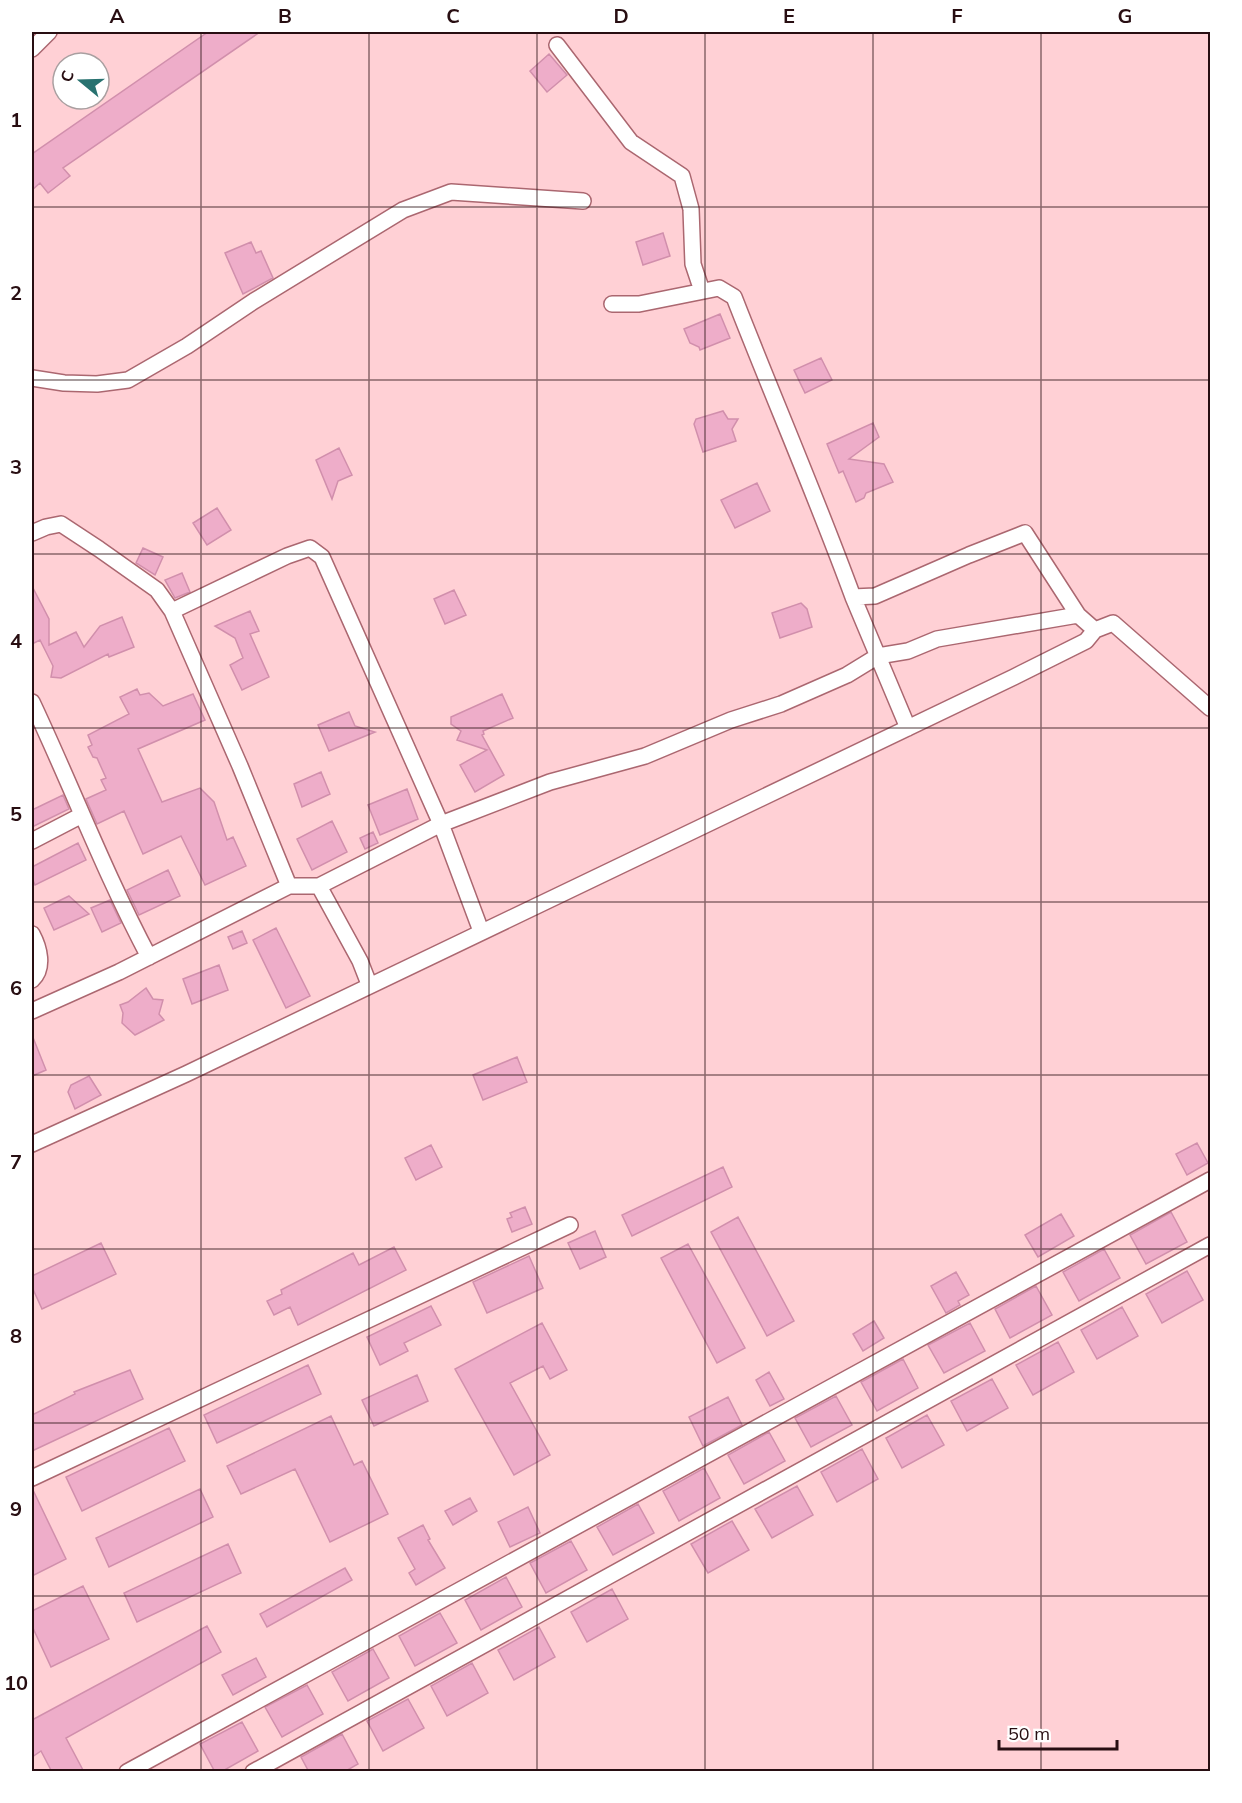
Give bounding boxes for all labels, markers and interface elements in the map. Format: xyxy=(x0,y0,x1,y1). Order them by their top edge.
text: A xyxy=(110,3,125,28)
text: B xyxy=(278,3,292,28)
text: C xyxy=(446,3,460,28)
text: D xyxy=(613,3,629,28)
text: E xyxy=(783,3,795,28)
text: F xyxy=(951,3,963,28)
text: G xyxy=(1118,3,1132,28)
north arrow xyxy=(51,51,111,111)
text: С xyxy=(56,68,78,85)
text: 1 xyxy=(10,107,22,132)
text: 2 xyxy=(10,280,22,305)
text: 3 xyxy=(10,454,22,479)
text: 4 xyxy=(10,628,22,653)
text: 5 xyxy=(10,801,22,826)
text: 6 xyxy=(10,975,22,1000)
text: 7 xyxy=(10,1149,22,1174)
text: 8 xyxy=(10,1323,22,1348)
text: 9 xyxy=(10,1496,22,1521)
text: 10 xyxy=(4,1670,28,1695)
scale bar xyxy=(999,1713,1118,1751)
text: 50 m xyxy=(1008,1722,1050,1745)

